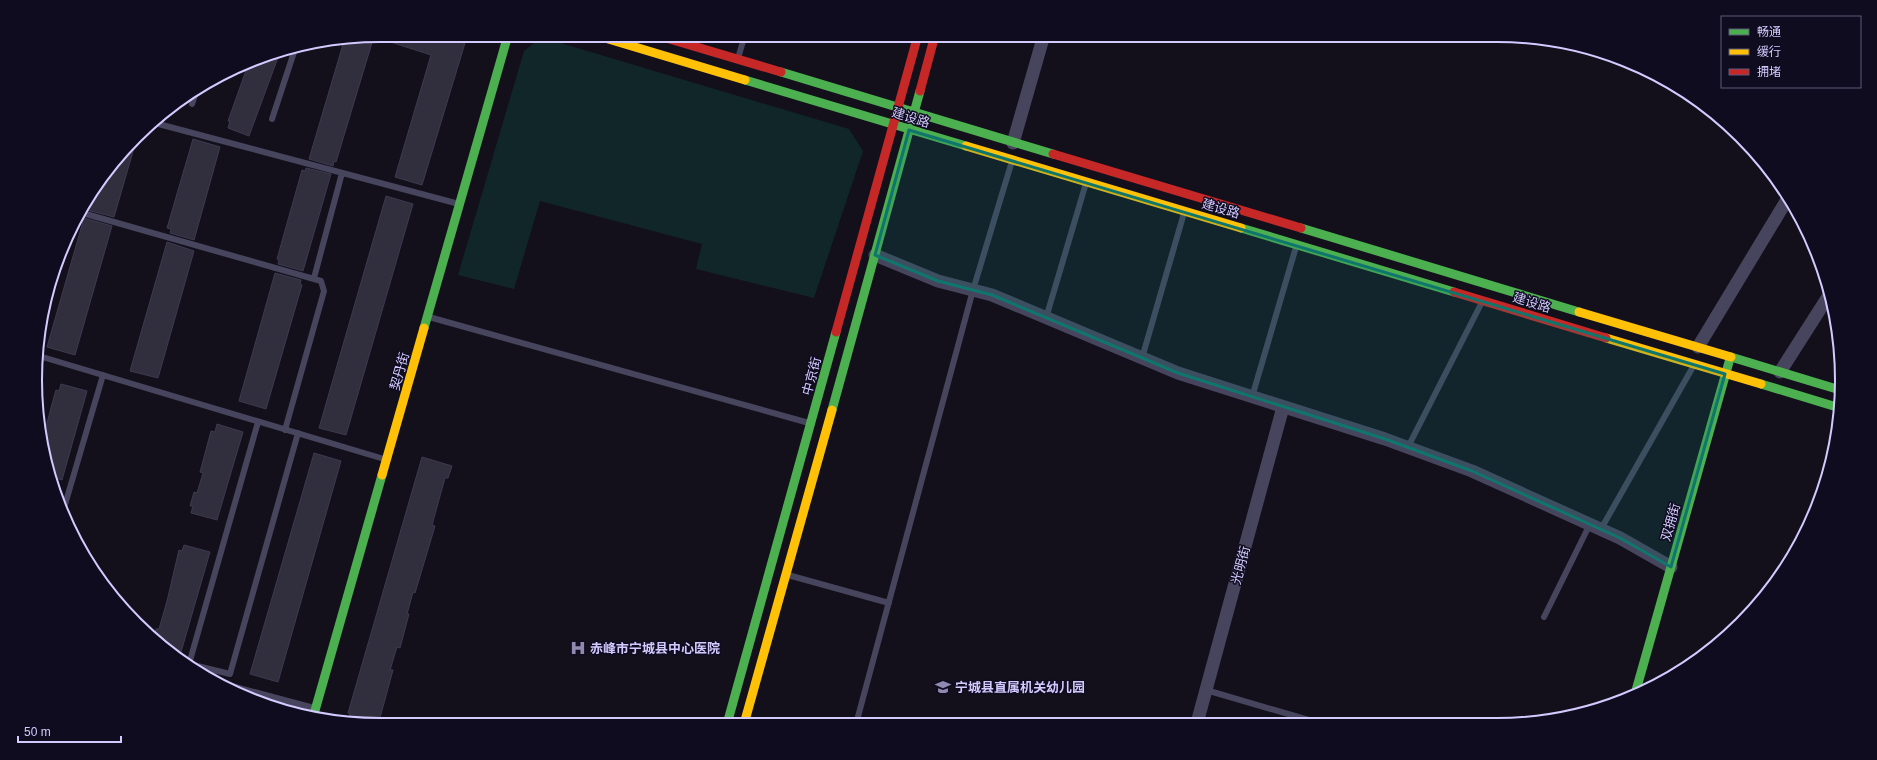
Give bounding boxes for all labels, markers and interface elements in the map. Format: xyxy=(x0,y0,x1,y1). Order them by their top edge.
legend xyxy=(1721,16,1861,88)
text: 畅通 xyxy=(1757,25,1781,39)
text: 缓行 xyxy=(1757,45,1781,59)
text: 拥堵 xyxy=(1757,65,1781,79)
street label: 建设路 xyxy=(890,105,932,130)
street label: 建设路 xyxy=(1200,196,1242,221)
street label: 建设路 xyxy=(1511,290,1553,315)
street label: 契丹街 xyxy=(387,350,412,392)
street label: 中京街 xyxy=(799,355,824,397)
street label: 双拥街 xyxy=(1658,501,1683,543)
street label: 光明街 xyxy=(1228,544,1253,586)
hospital icon: 赤峰市宁城县中心医院 xyxy=(569,639,587,657)
place label: 赤峰市宁城县中心医院 xyxy=(590,641,720,656)
school or university icon: 宁城县直属机关幼儿园 xyxy=(934,678,952,696)
place label: 宁城县直属机关幼儿园 xyxy=(955,680,1085,695)
scale bar xyxy=(18,718,121,744)
text: 50 m xyxy=(24,725,51,739)

